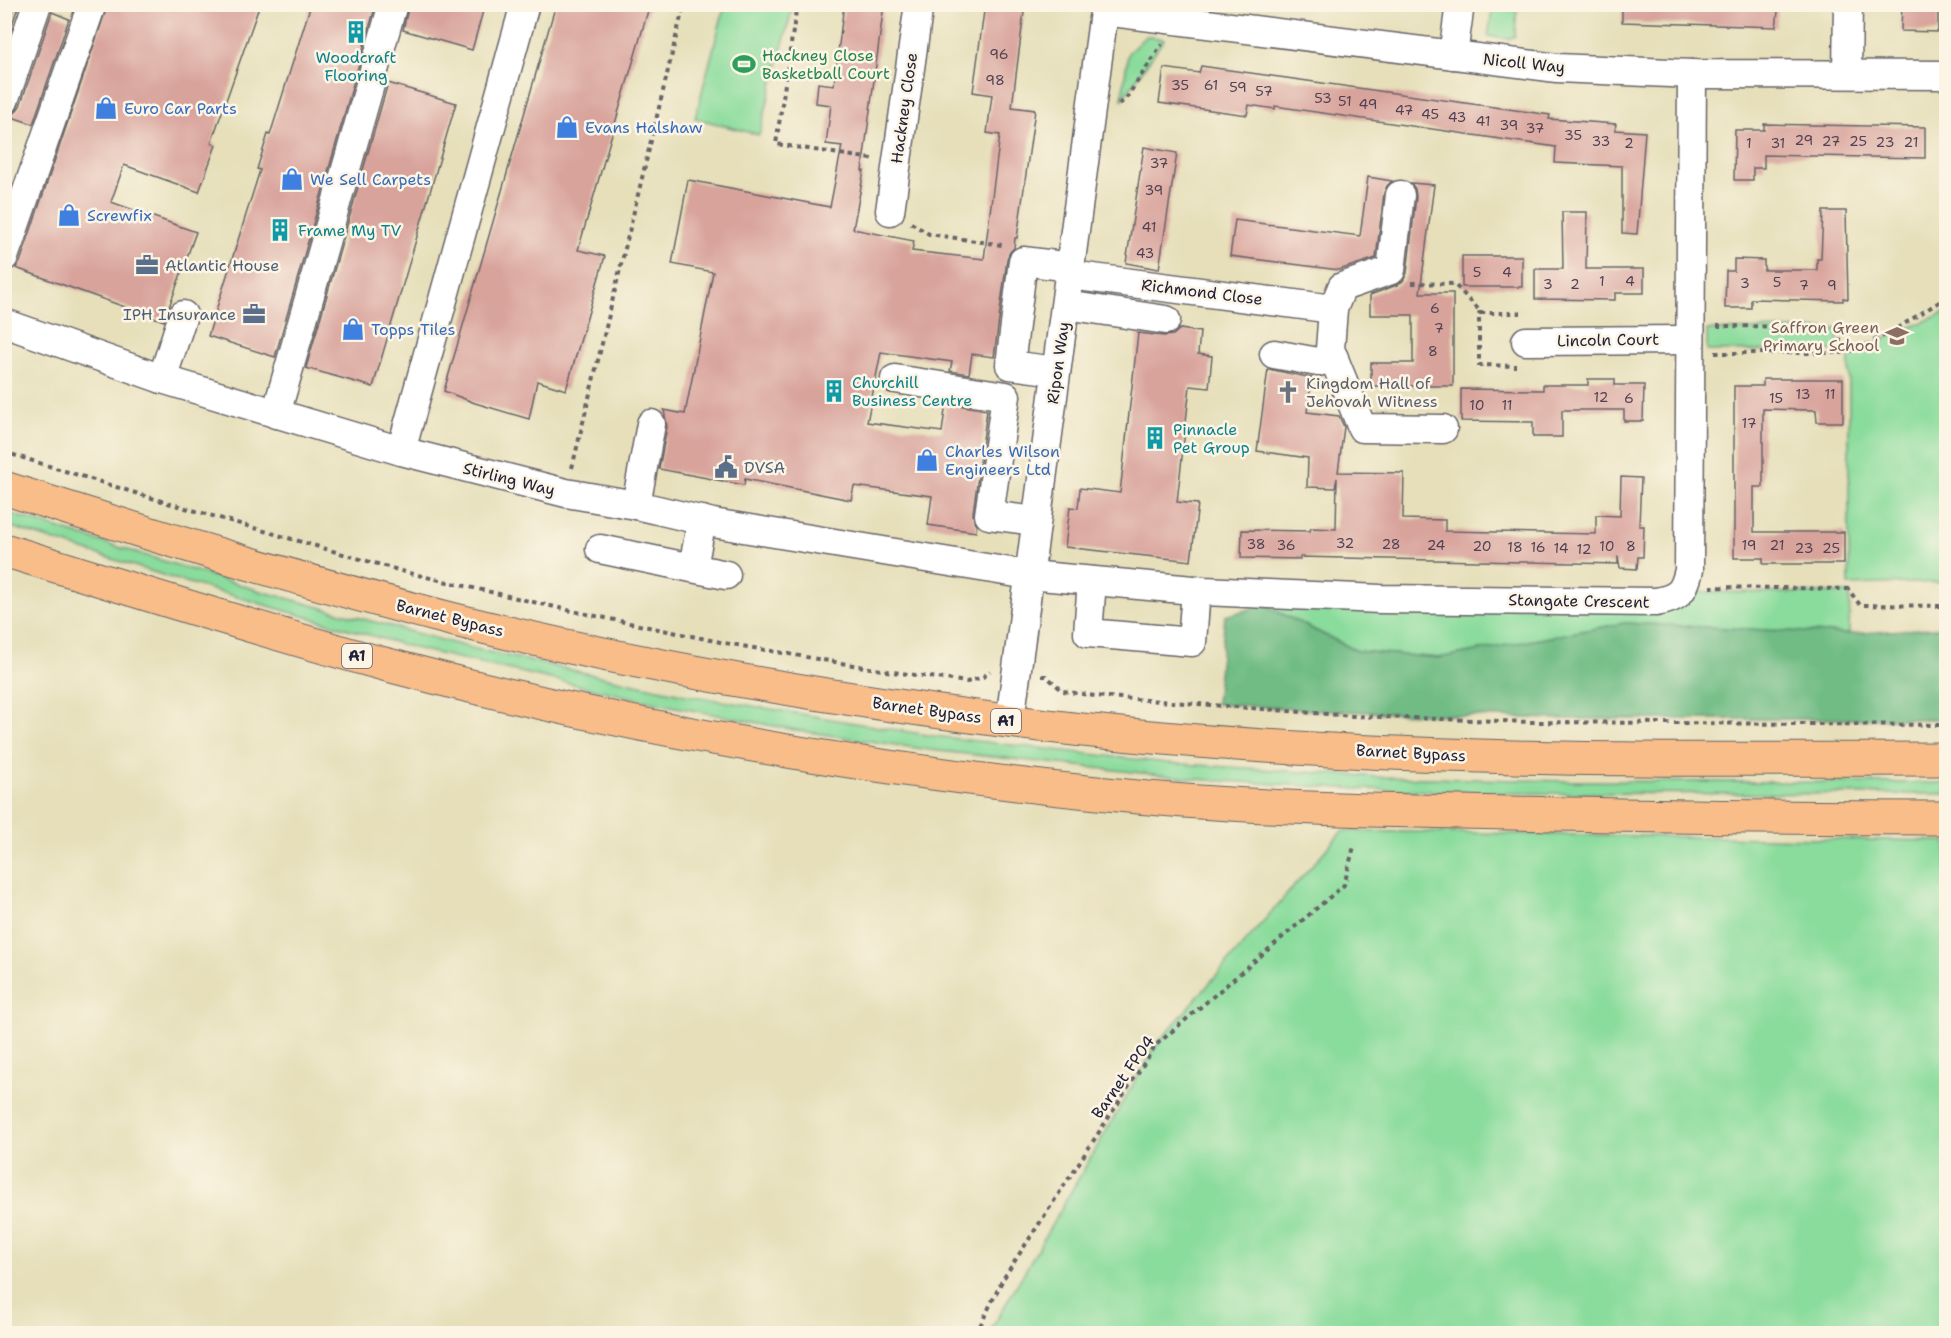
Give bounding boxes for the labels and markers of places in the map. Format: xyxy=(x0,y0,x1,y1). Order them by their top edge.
building icon: Woodcraft Flooring xyxy=(343,19,369,45)
place label: Hackney Close Basketball Court xyxy=(762,45,890,84)
place label: Woodcraft Flooring xyxy=(316,47,396,86)
sports icon: Hackney Close Basketball Court xyxy=(731,51,757,77)
shop icon: Euro Car Parts xyxy=(93,95,119,121)
place label: Euro Car Parts xyxy=(124,98,237,119)
shop icon: Evans Halshaw xyxy=(554,114,580,140)
place label: Evans Halshaw xyxy=(585,117,703,138)
shop icon: We Sell Carpets xyxy=(279,166,305,192)
place label: We Sell Carpets xyxy=(310,169,431,190)
shop icon: Screwfix xyxy=(56,202,82,228)
place label: Screwfix xyxy=(87,205,152,226)
building icon: Frame My TV xyxy=(267,217,293,243)
place label: Frame My TV xyxy=(298,220,402,241)
office icon: Atlantic House xyxy=(134,252,160,278)
place label: Atlantic House xyxy=(165,255,279,276)
office icon: IPH Insurance xyxy=(241,301,267,327)
place label: IPH Insurance xyxy=(123,304,236,325)
shop icon: Topps Tiles xyxy=(340,316,366,342)
place label: Saffron Green Primary School xyxy=(1763,317,1879,356)
place label: Topps Tiles xyxy=(371,319,455,340)
school or university icon: Saffron Green Primary School xyxy=(1884,323,1910,349)
place label: Churchill Business Centre xyxy=(852,372,972,411)
place label: Kingdom Hall of Jehovah Witness xyxy=(1306,373,1438,412)
building icon: Churchill Business Centre xyxy=(821,378,847,404)
church icon: Kingdom Hall of Jehovah Witness xyxy=(1275,379,1301,405)
place label: Pinnacle Pet Group xyxy=(1173,419,1250,458)
building icon: Pinnacle Pet Group xyxy=(1142,425,1168,451)
place label: Charles Wilson Engineers Ltd xyxy=(945,441,1060,480)
shop icon: Charles Wilson Engineers Ltd xyxy=(914,447,940,473)
public building icon: DVSA xyxy=(713,454,739,480)
place label: DVSA xyxy=(744,457,785,478)

